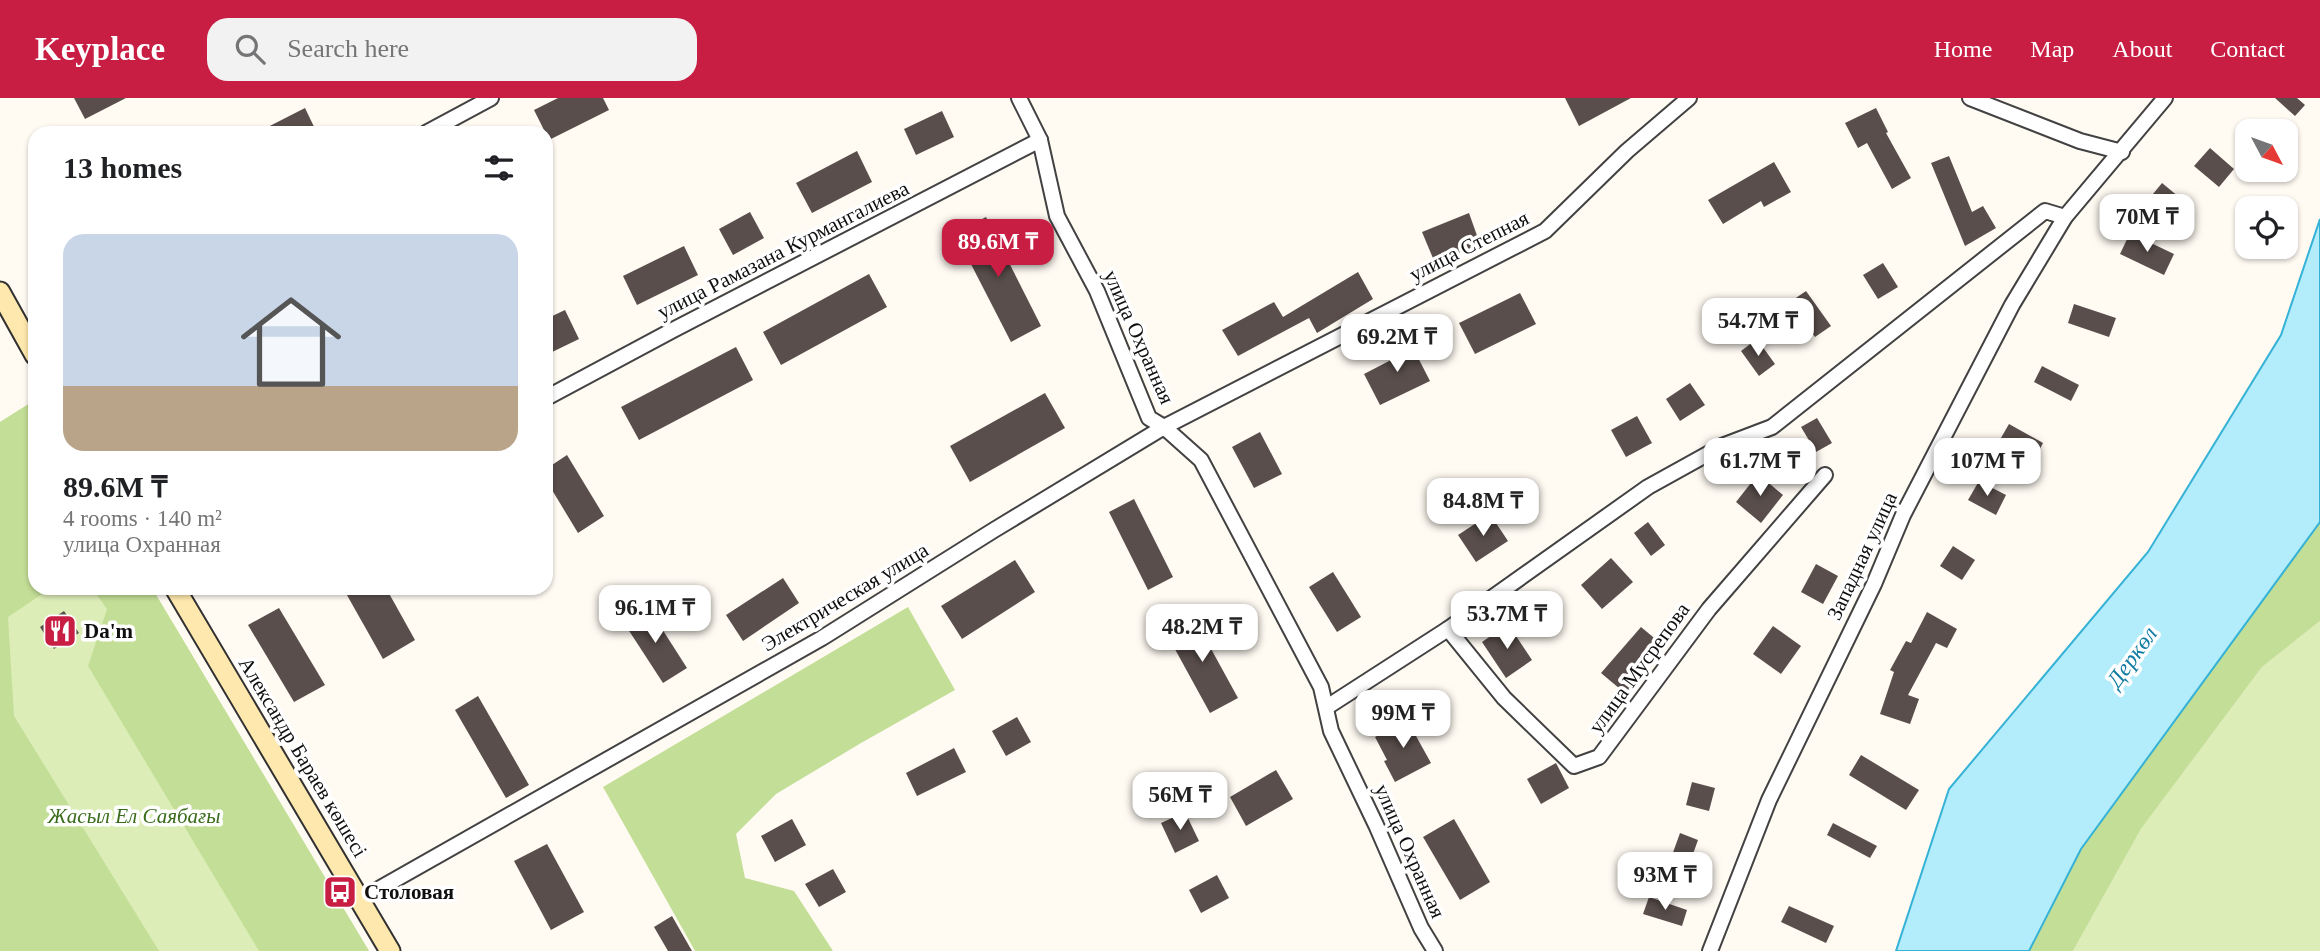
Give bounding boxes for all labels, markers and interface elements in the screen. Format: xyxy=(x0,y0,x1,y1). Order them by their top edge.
search box xyxy=(207,18,697,81)
icon: search xyxy=(231,30,269,68)
text: Keyplace xyxy=(35,31,165,67)
text: Search here xyxy=(287,34,409,63)
text: Home xyxy=(1934,36,1992,62)
text: Map xyxy=(2030,36,2074,62)
text: About xyxy=(2112,36,2172,62)
text: Contact xyxy=(2210,36,2285,62)
north arrow xyxy=(2235,119,2298,182)
map controls xyxy=(2235,119,2298,259)
icon: filters xyxy=(480,149,518,187)
text: 13 homes xyxy=(63,151,182,184)
street label: улица Рамазана Курмангалиева xyxy=(653,176,913,324)
pin: 70M ₸ xyxy=(2098,194,2196,254)
button: locate xyxy=(2235,196,2298,259)
text: 70M ₸ xyxy=(2115,204,2179,229)
street label: улица Степная xyxy=(1405,205,1533,286)
pin: 89.6M ₸ xyxy=(933,220,1063,279)
text: 89.6M ₸ xyxy=(958,229,1038,254)
street label: улица Охранная xyxy=(1099,266,1179,408)
icon: home xyxy=(228,279,354,405)
pin: 54.7M ₸ xyxy=(1693,299,1823,358)
text: 54.7M ₸ xyxy=(1718,308,1798,333)
pin: 69.2M ₸ xyxy=(1332,314,1462,374)
text: 69.2M ₸ xyxy=(1357,324,1437,349)
pin: 61.7M ₸ xyxy=(1695,438,1825,498)
pin: 107M ₸ xyxy=(1930,438,2044,498)
text: 61.7M ₸ xyxy=(1720,448,1800,473)
text: 107M ₸ xyxy=(1950,448,2024,473)
text: 89.6M ₸ xyxy=(63,470,168,503)
pin: 84.8M ₸ xyxy=(1418,478,1548,538)
text: 84.8M ₸ xyxy=(1443,488,1523,513)
street label: Западная улица xyxy=(1822,488,1902,624)
text: 4 rooms · 140 m² xyxy=(63,506,222,531)
text: улица Охранная xyxy=(63,532,221,557)
street label: Электрическая улица xyxy=(757,537,933,656)
pin: 96.1M ₸ xyxy=(590,586,720,645)
pin: 53.7M ₸ xyxy=(1442,592,1572,651)
text: 96.1M ₸ xyxy=(615,595,695,620)
street label: улица Мусрепова xyxy=(1584,597,1695,738)
text: 53.7M ₸ xyxy=(1467,601,1547,626)
pin: 48.2M ₸ xyxy=(1137,604,1267,664)
restaurant icon: Da'm xyxy=(41,612,79,650)
text: 48.2M ₸ xyxy=(1162,614,1242,639)
place label: Da'm xyxy=(84,619,134,643)
water label: Деркөл xyxy=(2101,622,2162,694)
street label: Александр Бараев көшесі xyxy=(234,653,372,861)
pin: 99M ₸ xyxy=(1354,690,1452,750)
text: 99M ₸ xyxy=(1371,700,1435,725)
pin: 56M ₸ xyxy=(1131,772,1229,832)
street label: улица Охранная xyxy=(1370,780,1450,922)
text: 56M ₸ xyxy=(1148,782,1212,807)
park label: Жасыл Ел Саябағы xyxy=(47,804,220,828)
pin: 93M ₸ xyxy=(1616,852,1714,912)
text: 93M ₸ xyxy=(1633,862,1697,887)
bus stop icon: Столовая xyxy=(321,873,359,911)
place label: Столовая xyxy=(364,880,454,904)

